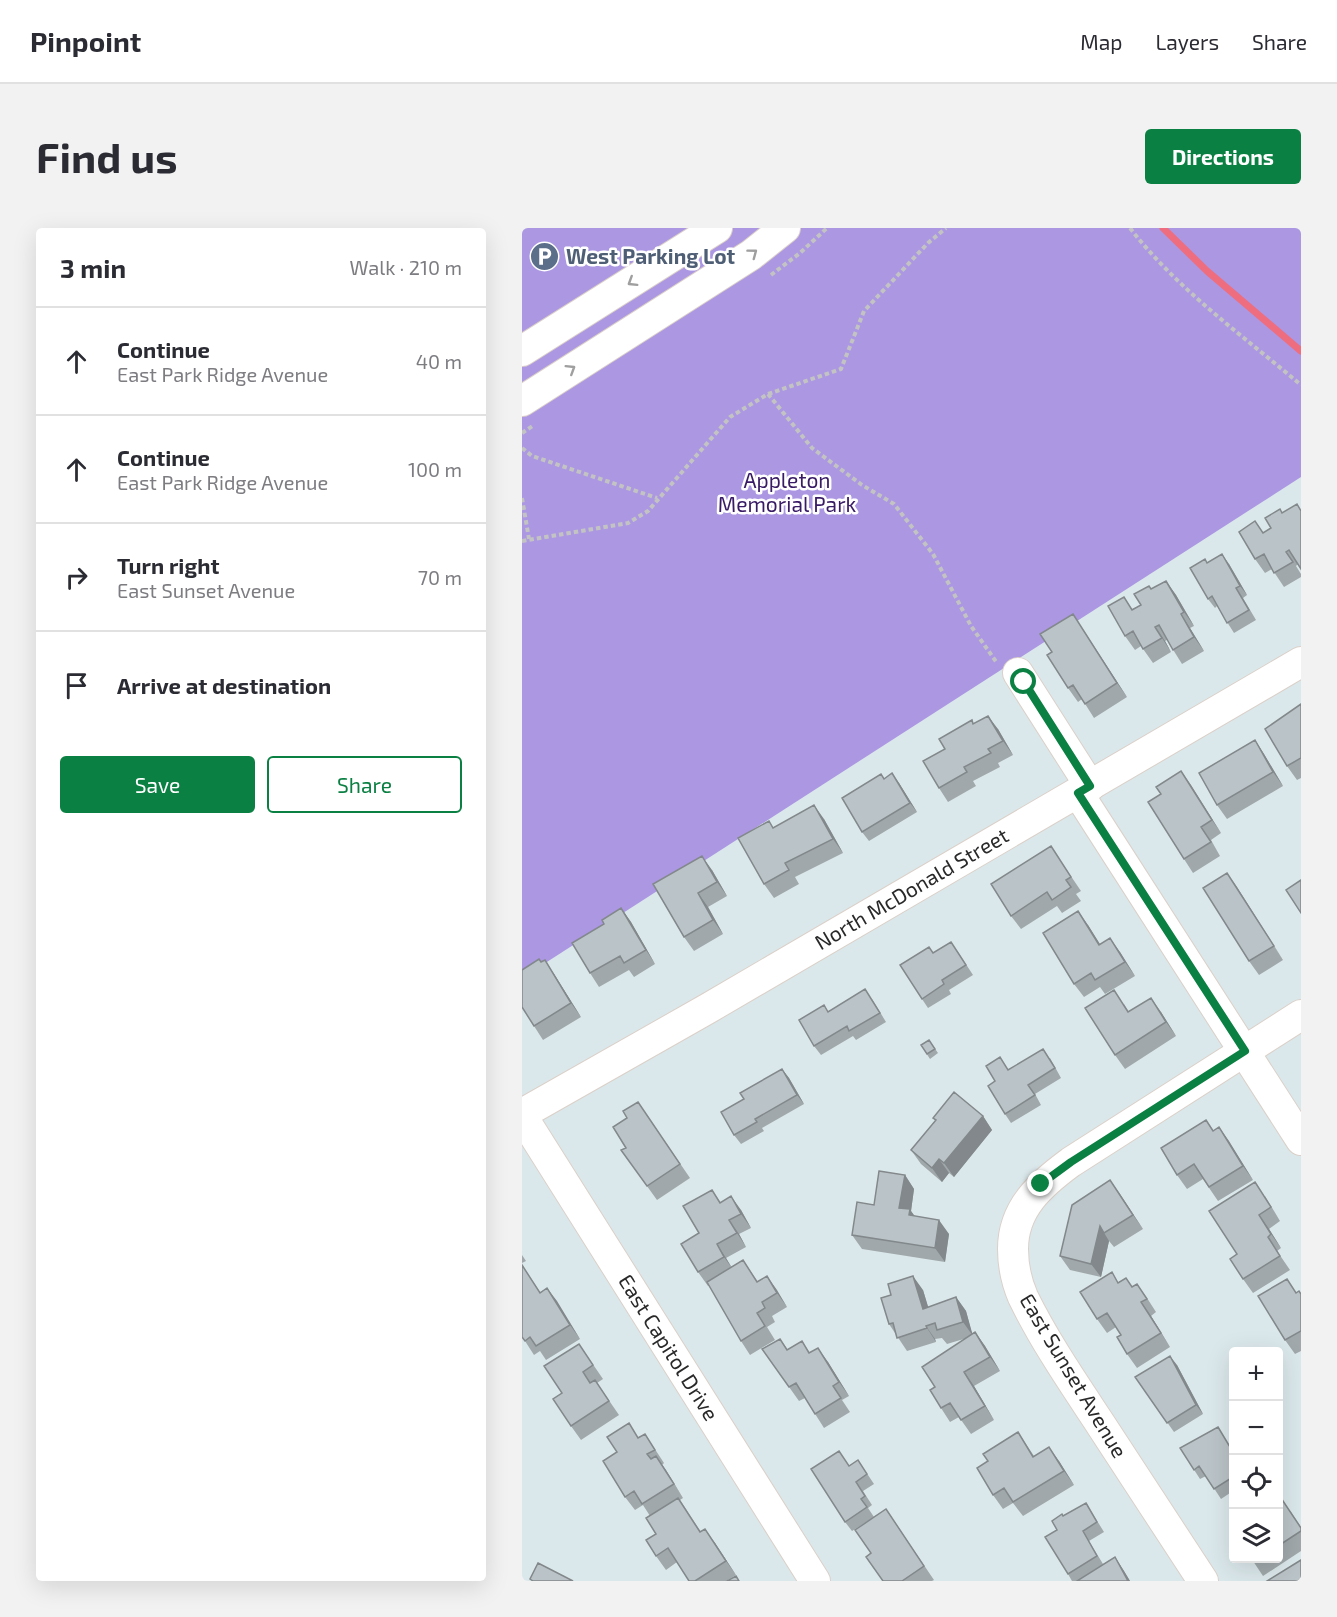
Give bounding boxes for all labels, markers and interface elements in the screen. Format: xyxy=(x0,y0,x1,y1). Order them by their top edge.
text: Pinpoint xyxy=(30,24,141,58)
text: Map xyxy=(1080,29,1122,54)
text: Layers xyxy=(1155,29,1219,54)
text: Share xyxy=(1252,29,1307,54)
button: Directions xyxy=(1145,129,1301,184)
text: Find us xyxy=(36,131,178,181)
parking icon: West Parking Lot xyxy=(529,241,561,273)
place label: West Parking Lot xyxy=(566,243,736,268)
one-way arrow xyxy=(747,249,758,260)
text: 3 min xyxy=(60,252,126,283)
text: Walk · 210 m xyxy=(350,255,462,279)
one-way arrow xyxy=(628,275,639,286)
text: Continue xyxy=(117,336,210,362)
icon: ahead xyxy=(60,345,93,378)
text: 40 m xyxy=(416,349,462,373)
text: East Park Ridge Avenue xyxy=(117,362,328,386)
one-way arrow xyxy=(565,366,576,377)
text: Continue xyxy=(117,444,210,470)
icon: ahead xyxy=(60,453,93,486)
text: 100 m xyxy=(408,457,462,481)
park label: Appleton Memorial Park xyxy=(718,467,857,516)
text: East Park Ridge Avenue xyxy=(117,470,328,494)
text: Turn right xyxy=(117,552,219,578)
icon: right xyxy=(60,561,93,594)
text: 70 m xyxy=(418,565,462,589)
text: East Sunset Avenue xyxy=(117,578,295,602)
route start xyxy=(1010,668,1036,694)
icon: arrive xyxy=(60,669,93,702)
text: Arrive at destination xyxy=(117,672,331,698)
button: Save xyxy=(60,756,255,813)
button: Share xyxy=(267,756,462,813)
street label: North McDonald Street xyxy=(810,822,1012,954)
route end xyxy=(1027,1170,1053,1196)
street label: East Capitol Drive xyxy=(614,1269,725,1425)
street label: East Sunset Avenue xyxy=(1015,1289,1133,1462)
map controls xyxy=(1229,1347,1283,1563)
button: + xyxy=(1229,1347,1283,1401)
button: − xyxy=(1229,1401,1283,1455)
button: locate xyxy=(1229,1455,1283,1509)
button: layers xyxy=(1229,1509,1283,1563)

